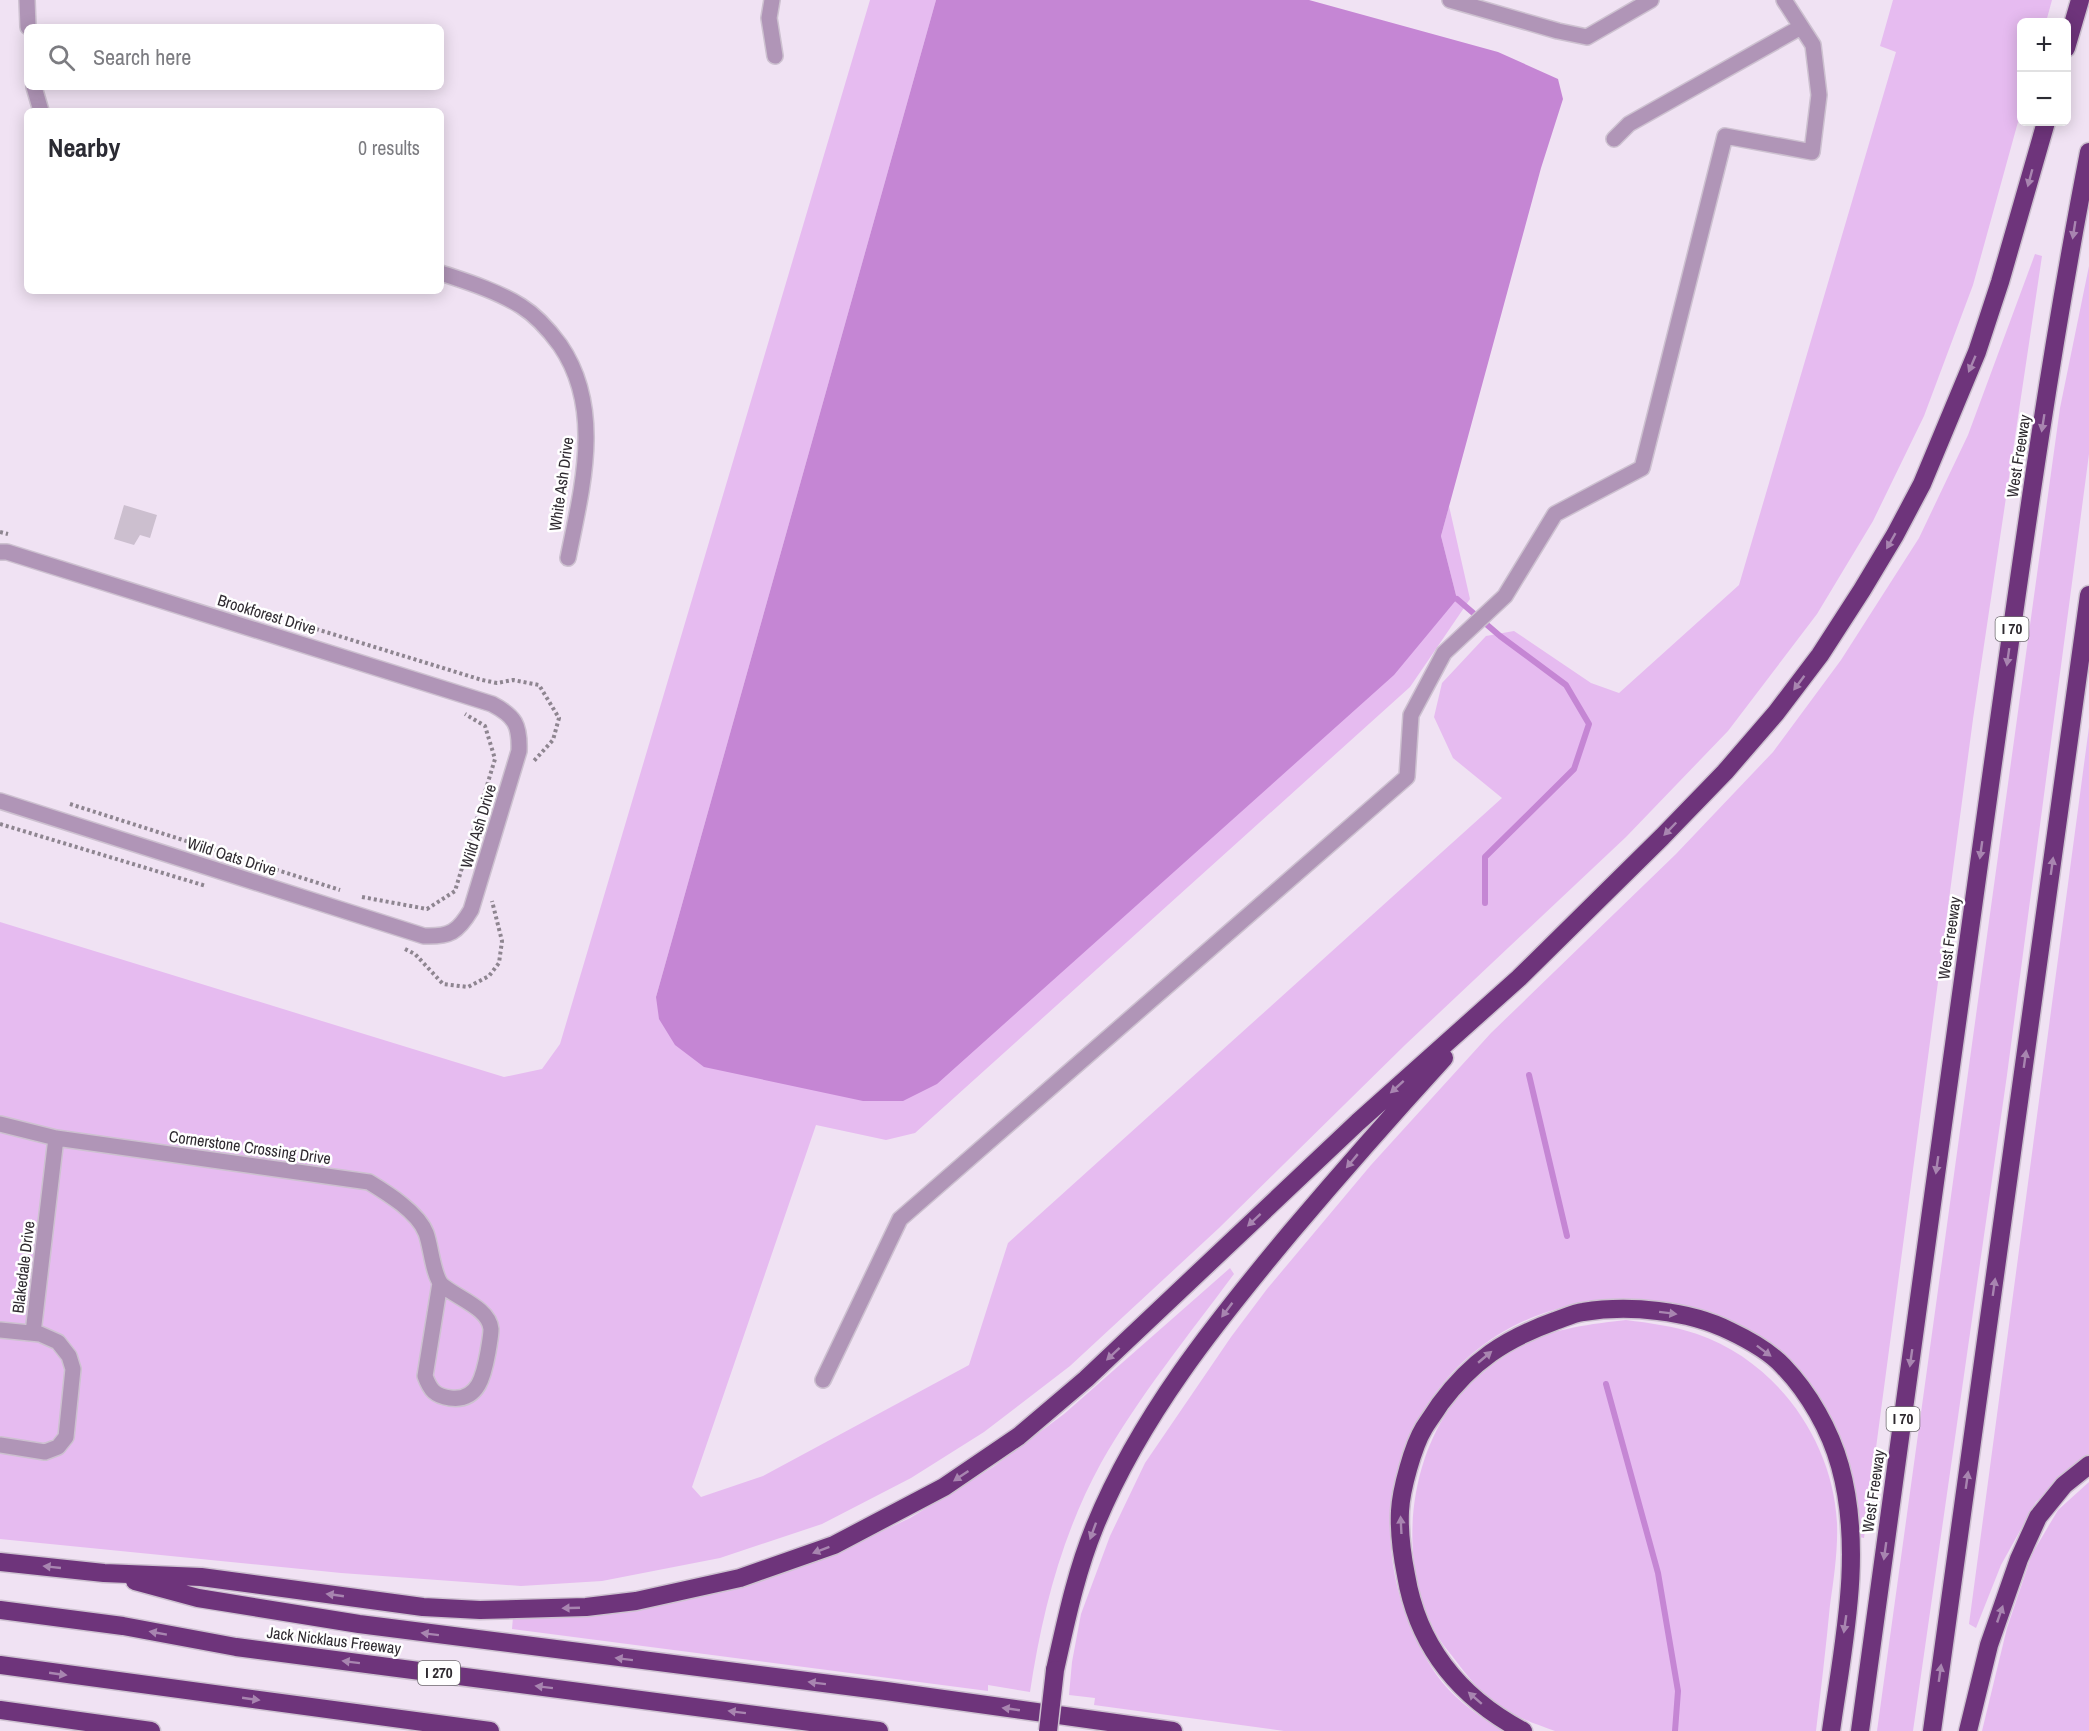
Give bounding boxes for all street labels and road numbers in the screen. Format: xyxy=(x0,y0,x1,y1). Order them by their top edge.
street label: West Freeway xyxy=(2001,413,2035,499)
street label: White Ash Drive xyxy=(544,436,578,532)
street label: Brookforest Drive xyxy=(215,589,319,639)
road number: I 70 xyxy=(1996,617,2028,641)
street label: Wild Ash Drive xyxy=(455,781,501,871)
street label: Wild Oats Drive xyxy=(185,831,279,881)
street label: West Freeway xyxy=(1932,895,1966,981)
street label: Cornerstone Crossing Drive xyxy=(168,1125,332,1169)
street label: Blakedale Drive xyxy=(6,1220,40,1314)
road number: I 70 xyxy=(1886,1407,1920,1431)
street label: West Freeway xyxy=(1856,1448,1890,1534)
street label: Jack Nicklaus Freeway xyxy=(266,1621,403,1659)
road number: I 270 xyxy=(418,1661,460,1685)

